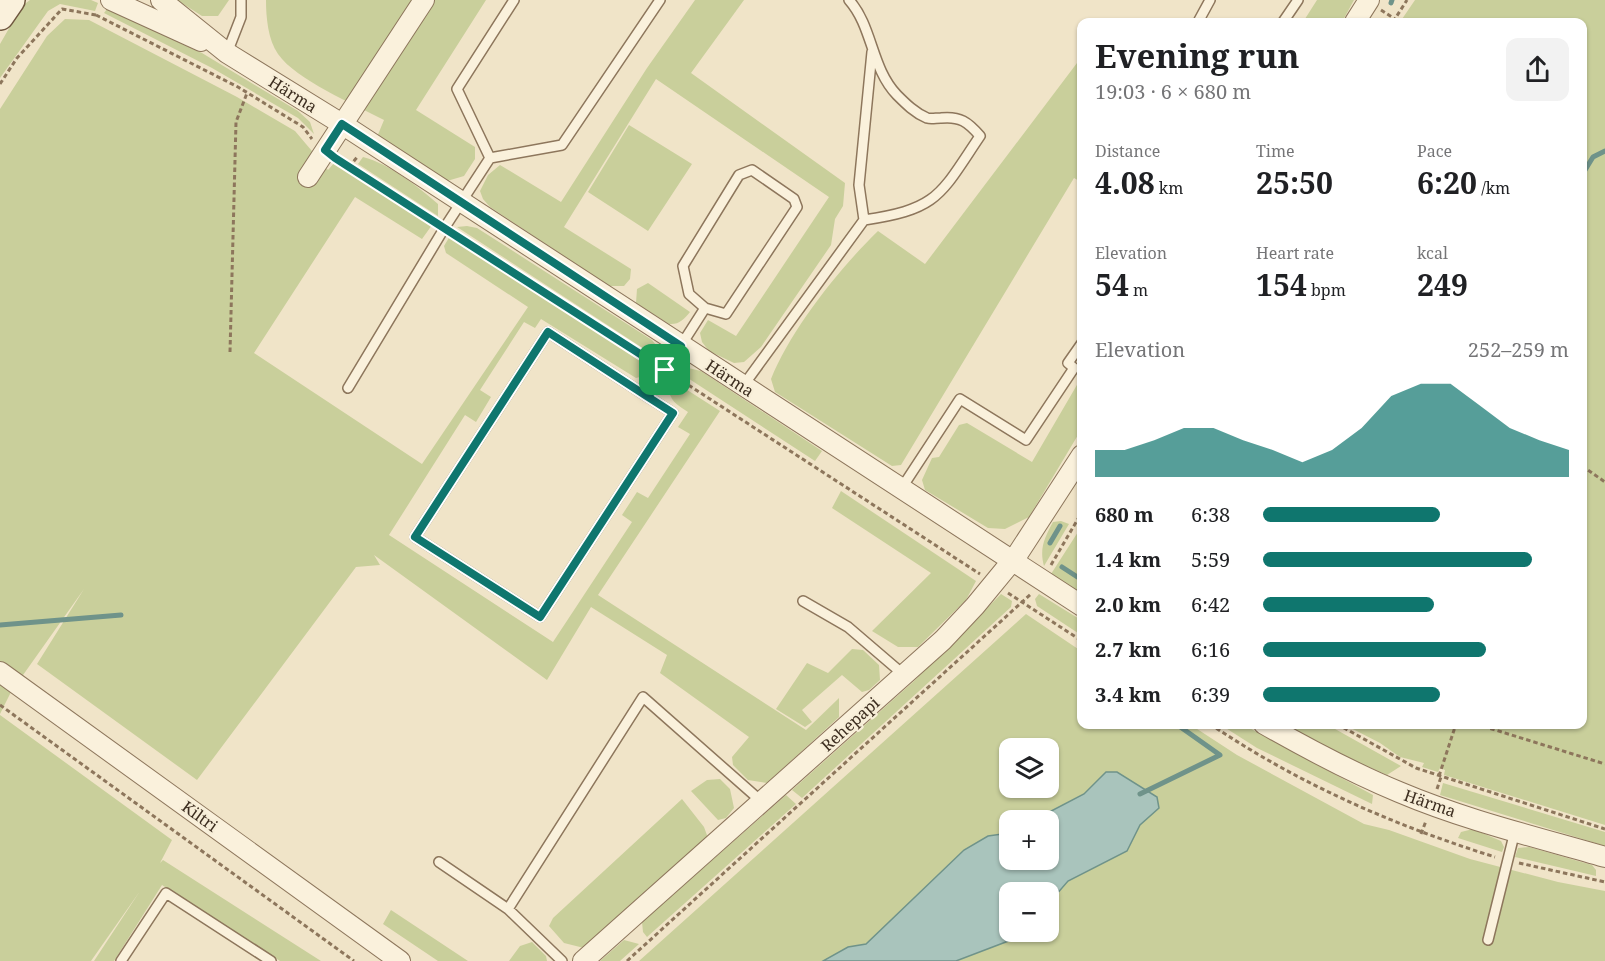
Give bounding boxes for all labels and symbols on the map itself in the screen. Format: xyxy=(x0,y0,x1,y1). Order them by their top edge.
street label: Härma xyxy=(265,71,321,117)
pin xyxy=(639,344,690,395)
street label: Härma xyxy=(702,354,758,402)
street label: Rehepapi xyxy=(816,692,884,756)
street label: Härma xyxy=(1401,784,1459,822)
street label: Kiltri xyxy=(178,795,222,837)

